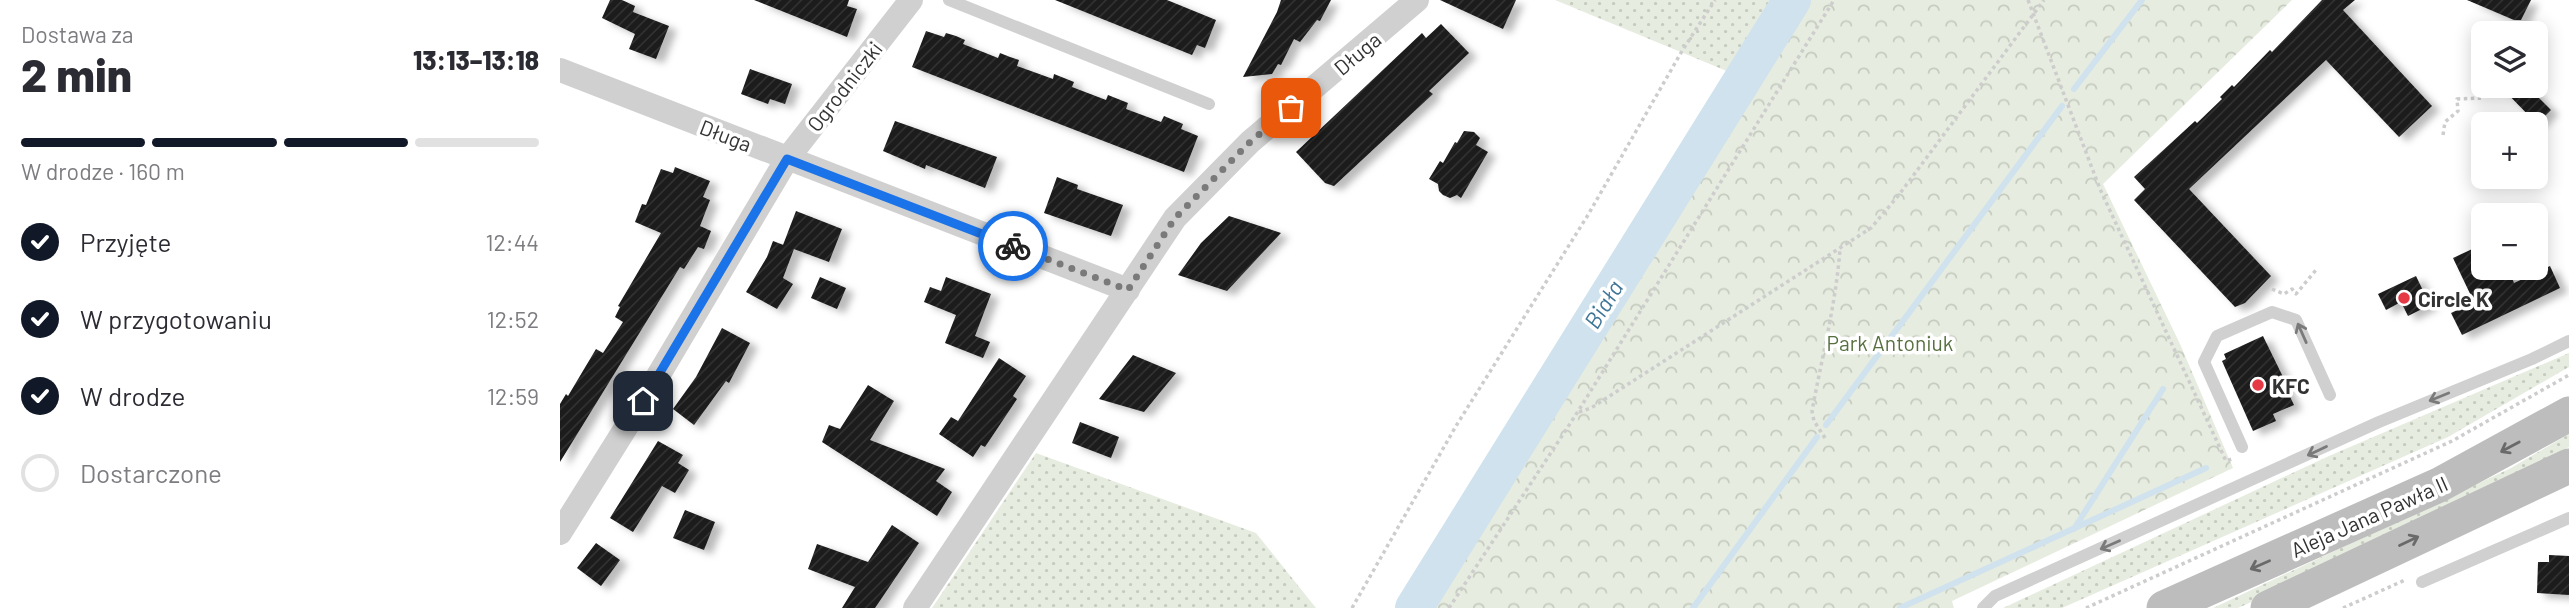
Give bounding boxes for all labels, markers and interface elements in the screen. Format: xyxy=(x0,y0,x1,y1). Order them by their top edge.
text: Dostawa za xyxy=(21,20,133,48)
map controls xyxy=(2471,21,2548,280)
button: layers xyxy=(2471,21,2548,98)
street label: Długa xyxy=(1329,26,1385,80)
street label: Ogrodniczki xyxy=(801,36,887,136)
text: 13:13–13:18 xyxy=(413,44,539,75)
text: 2 min xyxy=(21,46,132,101)
pin xyxy=(1261,78,1321,138)
icon: bag xyxy=(1272,89,1310,127)
button: + xyxy=(2471,112,2548,189)
street label: Długa xyxy=(697,114,755,156)
text: W drodze · 160 m xyxy=(21,157,185,185)
button: − xyxy=(2471,203,2548,280)
courier xyxy=(978,211,1048,281)
icon: check xyxy=(21,223,59,261)
text: Przyjęte xyxy=(80,226,171,257)
icon: bike xyxy=(994,227,1032,265)
text: 12:44 xyxy=(485,228,539,256)
water label: Biała xyxy=(1577,275,1629,333)
place label: Circle K xyxy=(2418,286,2489,311)
marker: Circle K xyxy=(2396,290,2412,306)
icon: check xyxy=(21,300,59,338)
text: W przygotowaniu xyxy=(80,303,272,334)
text: 12:52 xyxy=(487,305,539,333)
one-way arrow xyxy=(2295,322,2308,344)
park label: Park Antoniuk xyxy=(1827,330,1953,355)
pin xyxy=(613,371,673,431)
place label: KFC xyxy=(2272,373,2310,398)
icon: check xyxy=(21,377,59,415)
marker: KFC xyxy=(2250,377,2266,393)
text: W drodze xyxy=(80,380,185,411)
text: 12:59 xyxy=(487,382,539,410)
icon: home xyxy=(624,382,662,420)
one-way arrow xyxy=(2429,392,2450,405)
one-way arrow xyxy=(2500,441,2521,455)
one-way arrow xyxy=(2307,445,2328,458)
text: Dostarczone xyxy=(80,457,222,488)
street label: Aleja Jana Pawła II xyxy=(2287,470,2451,562)
one-way arrow xyxy=(2398,534,2419,548)
one-way arrow xyxy=(2099,539,2121,552)
one-way arrow xyxy=(2250,559,2271,572)

